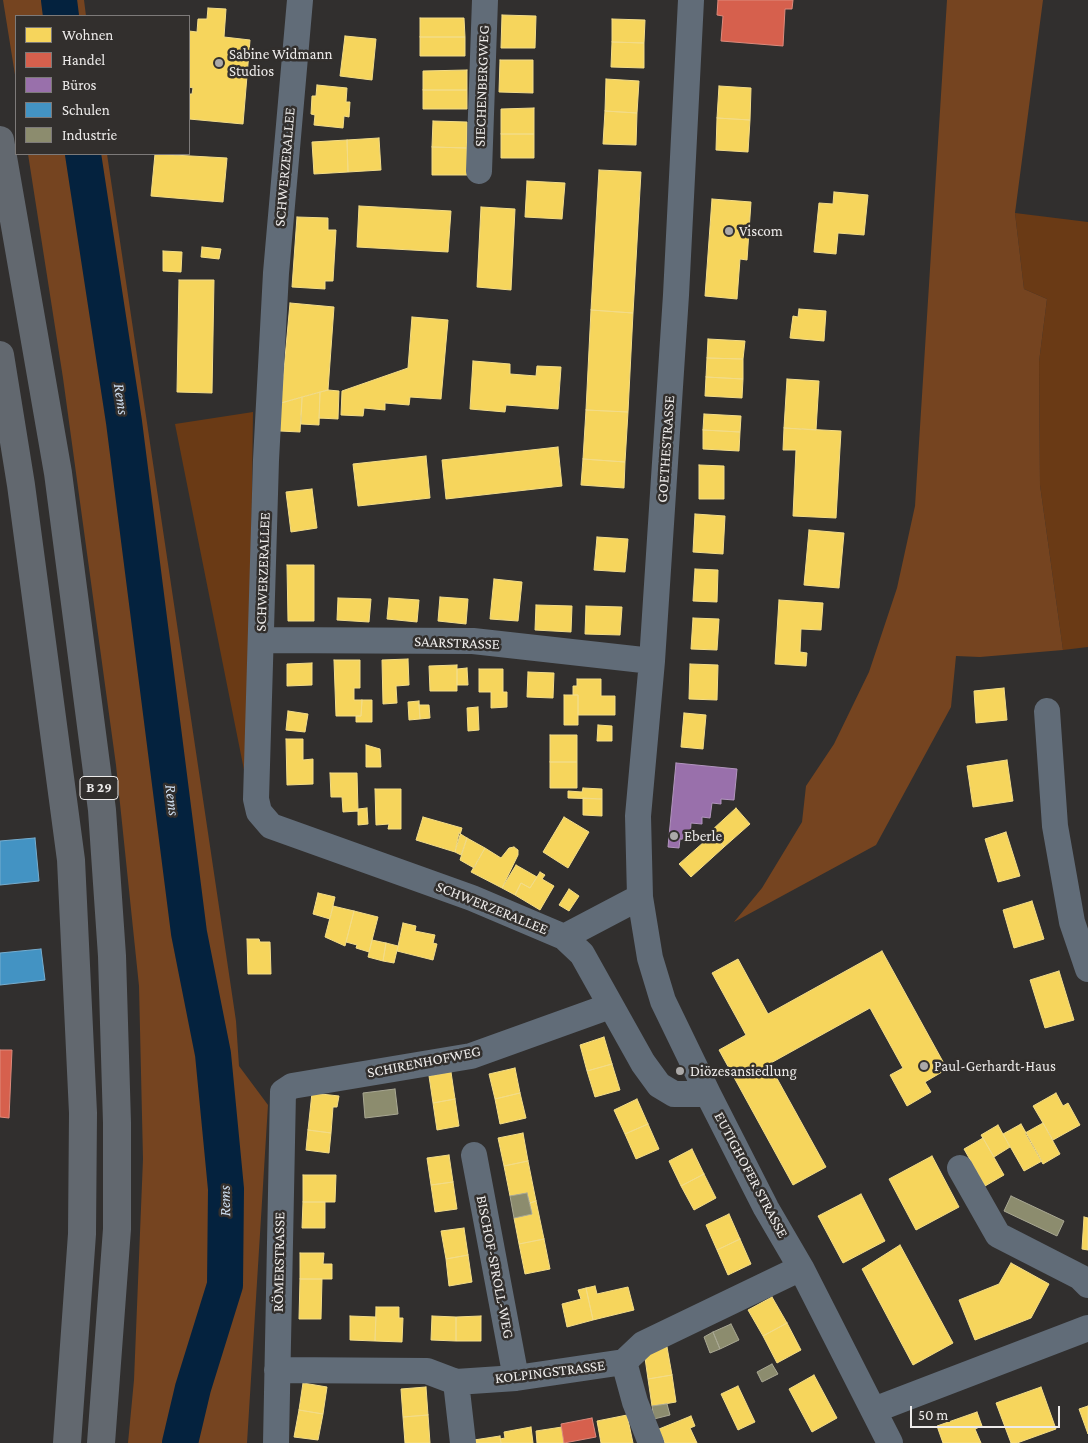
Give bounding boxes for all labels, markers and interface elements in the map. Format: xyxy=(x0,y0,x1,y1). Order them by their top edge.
legend xyxy=(15,15,190,155)
street label: SIECHENBERGWEG xyxy=(471,25,493,147)
text: Wohnen xyxy=(62,27,113,43)
place label: Sabine Widmann Studios xyxy=(229,45,333,80)
text: Handel xyxy=(62,52,105,68)
marker: Sabine Widmann Studios xyxy=(213,57,225,69)
text: Büros xyxy=(62,77,97,93)
text: Schulen xyxy=(62,102,110,118)
street label: SCHWERZERALLEE xyxy=(271,107,299,227)
text: Industrie xyxy=(62,127,117,143)
place label: Viscom xyxy=(739,222,783,240)
marker: Viscom xyxy=(723,225,735,237)
water label: Rems xyxy=(109,382,133,416)
street label: GOETHESTRASSE xyxy=(653,395,679,503)
street label: SCHWERZERALLEE xyxy=(252,512,274,632)
street label: SAARSTRASSE xyxy=(414,633,500,653)
road number: B 29 xyxy=(80,776,118,800)
water label: Rems xyxy=(161,783,183,817)
place label: Eberle xyxy=(684,827,722,845)
marker: Eberle xyxy=(668,830,680,842)
street label: SCHWERZERALLEE xyxy=(433,877,551,939)
street label: SCHIRENHOFWEG xyxy=(366,1042,482,1082)
place label: Paul-Gerhardt-Haus xyxy=(934,1057,1056,1075)
marker: Paul-Gerhardt-Haus xyxy=(918,1060,930,1072)
place label: Diözesansiedlung xyxy=(690,1062,797,1080)
marker: Diözesansiedlung xyxy=(674,1065,686,1077)
street label: EUTIGHOFER STRASSE xyxy=(710,1109,792,1241)
water label: Rems xyxy=(215,1185,235,1217)
street label: BISCHOF-SPROLL-WEG xyxy=(472,1194,518,1340)
street label: RÖMERSTRASSE xyxy=(269,1212,289,1312)
street label: KOLPINGSTRASSE xyxy=(494,1356,606,1388)
scale bar xyxy=(913,1396,1063,1428)
text: 50 m xyxy=(918,1407,948,1423)

